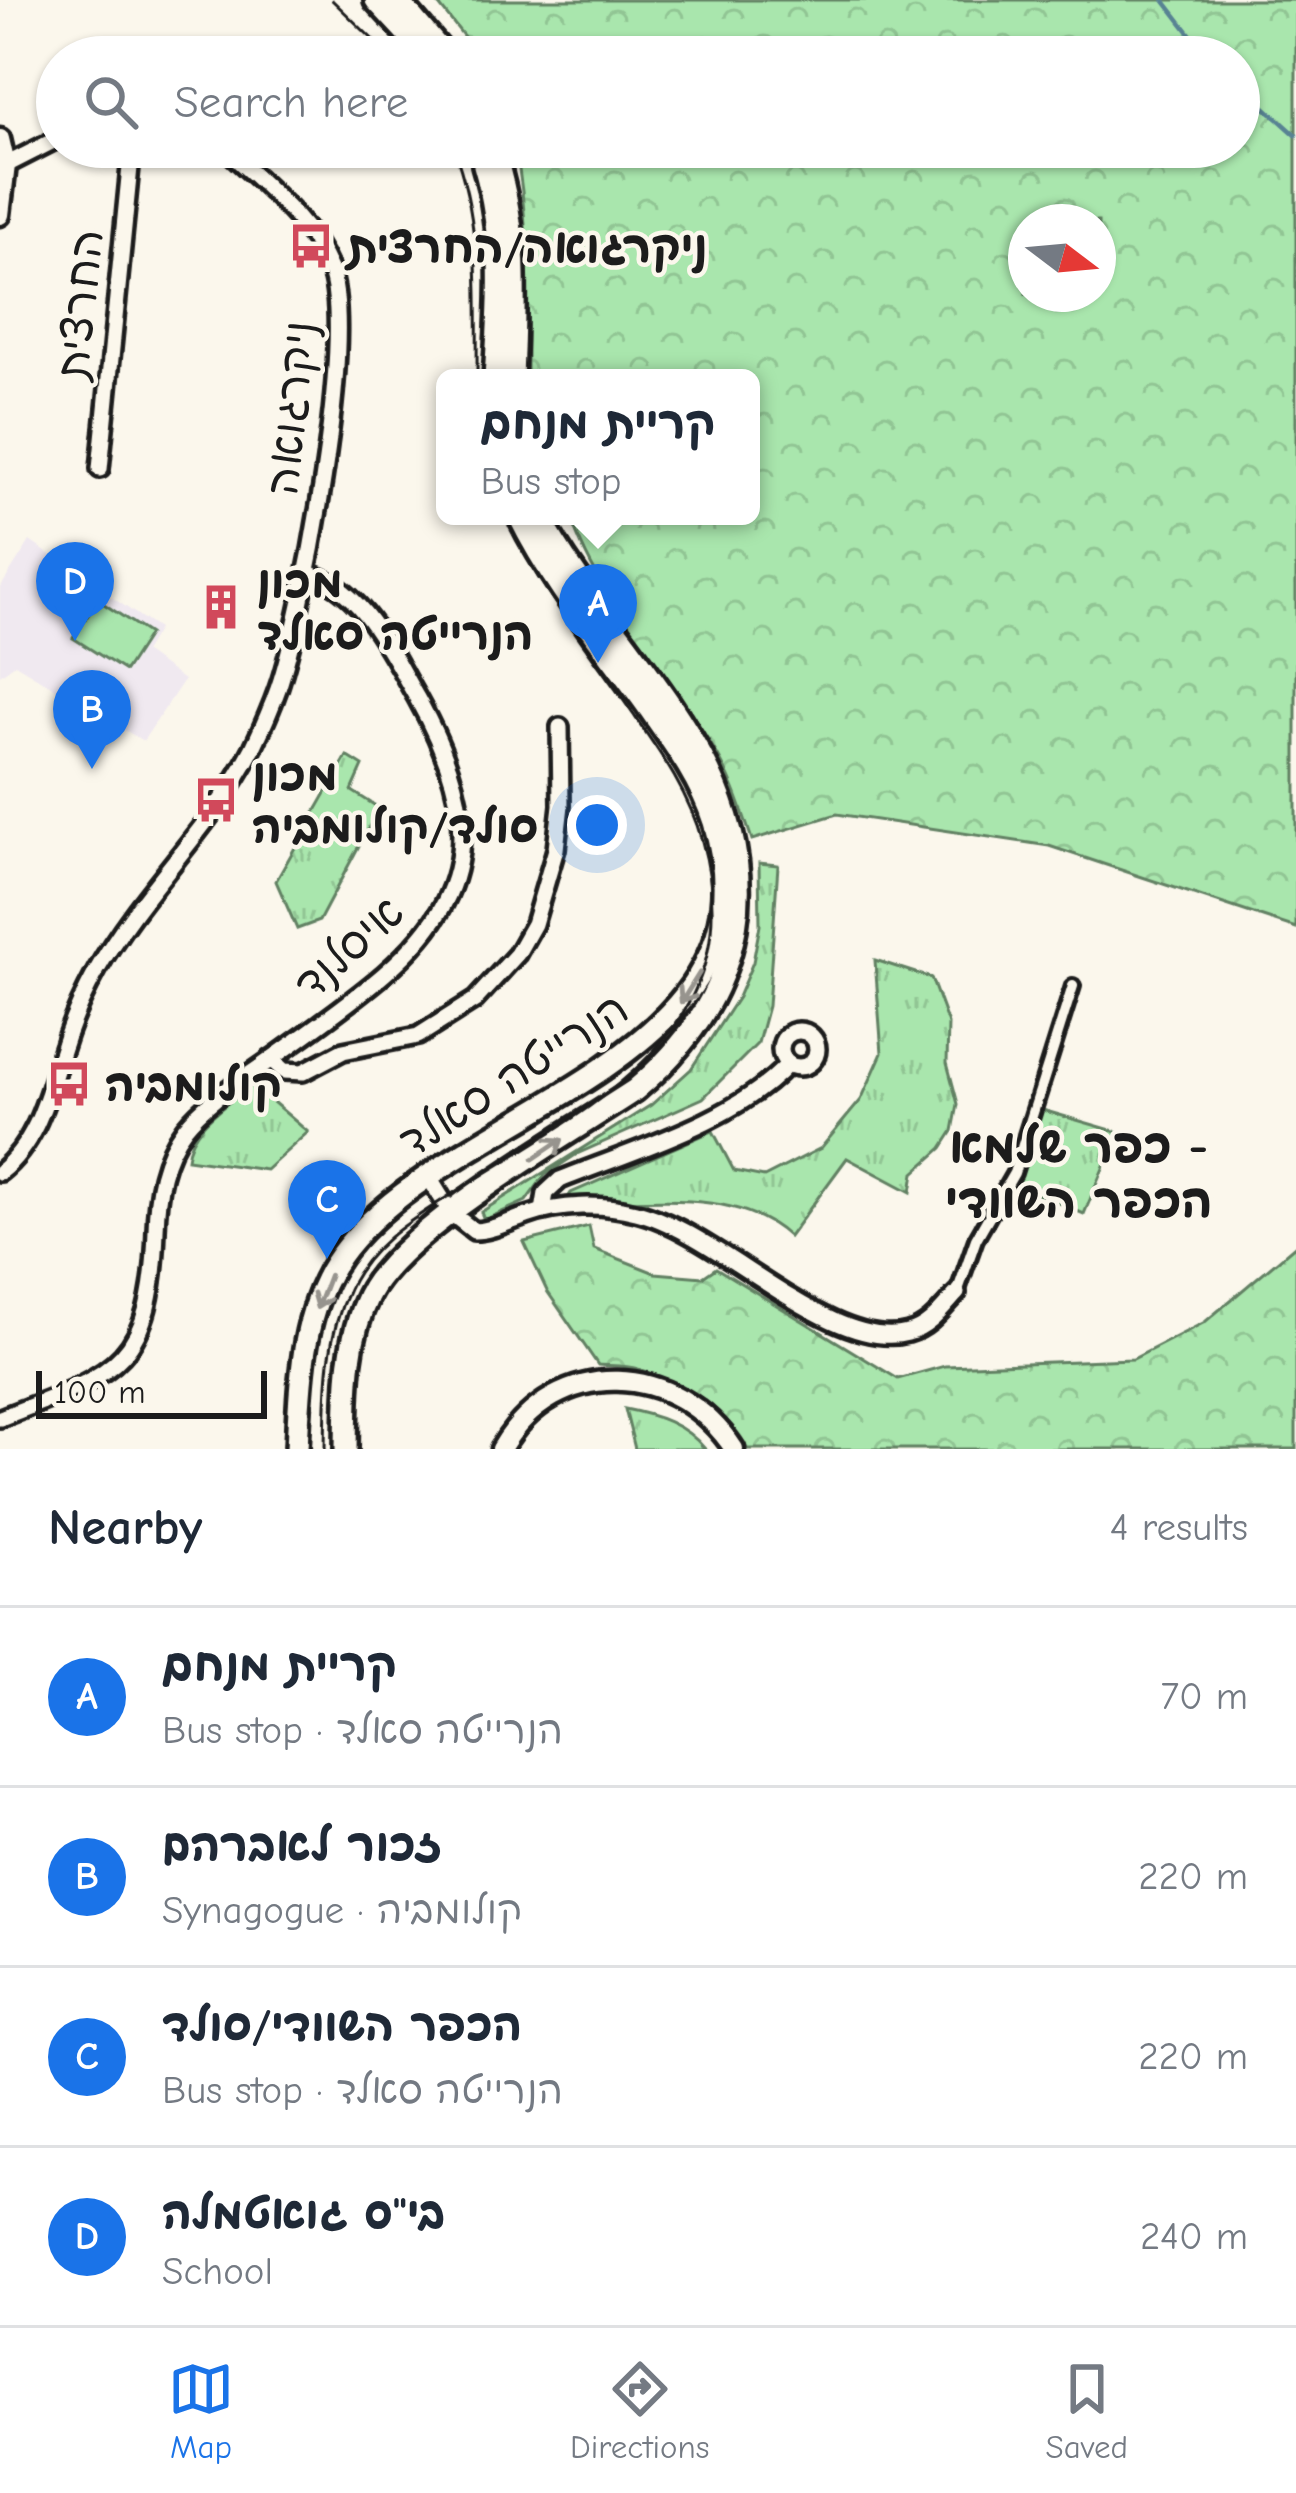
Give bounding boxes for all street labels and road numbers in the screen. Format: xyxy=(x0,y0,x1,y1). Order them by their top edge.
street label: החרצית xyxy=(46,226,114,384)
street label: ניקרגואה xyxy=(256,318,326,498)
street label: איסלנד xyxy=(283,885,414,1010)
street label: הנרייטה סאלד xyxy=(389,982,638,1168)

